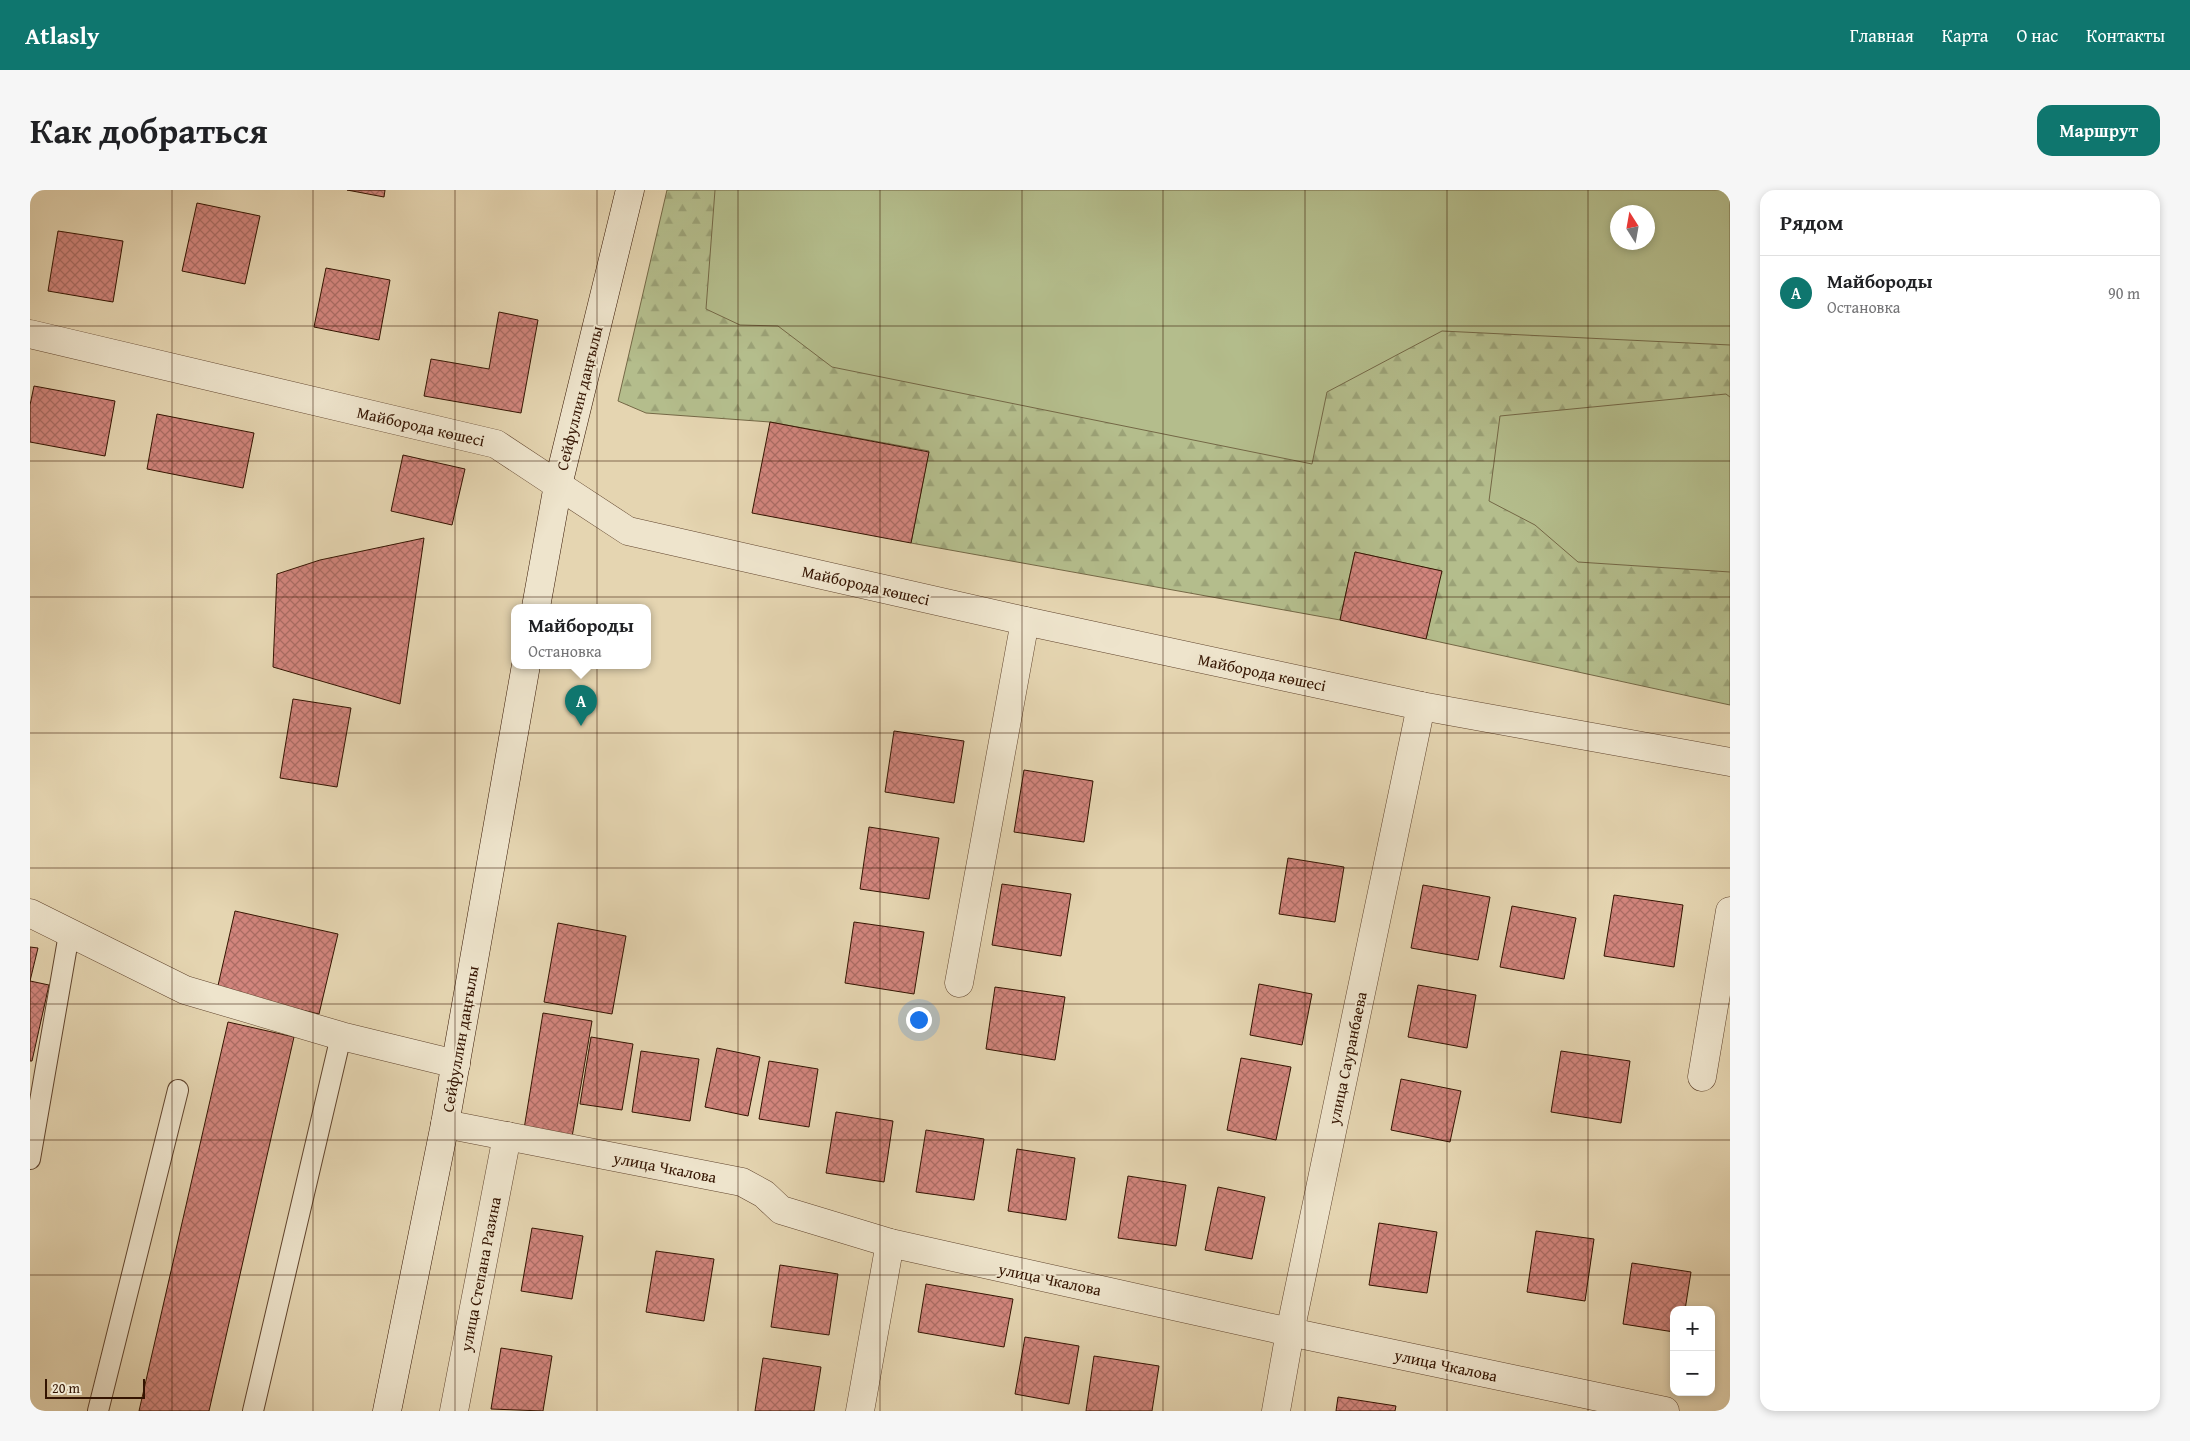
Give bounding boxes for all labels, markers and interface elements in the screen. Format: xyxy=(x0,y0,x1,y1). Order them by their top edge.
text: Atlasly xyxy=(25,18,99,53)
text: Главная xyxy=(1850,22,1914,49)
text: Карта xyxy=(1942,22,1988,49)
text: О нас xyxy=(2016,22,2058,49)
text: Контакты xyxy=(2086,22,2165,49)
text: Как добраться xyxy=(30,105,268,156)
button: Маршрут xyxy=(2037,105,2160,156)
north arrow xyxy=(1610,205,1655,250)
text: Рядом xyxy=(1780,207,1843,238)
text: Майбороды xyxy=(1827,267,1932,295)
text: A xyxy=(1791,281,1801,305)
text: 90 m xyxy=(2108,281,2140,305)
text: Остановка xyxy=(1827,295,1900,319)
street label: Сейфуллин даңғылы xyxy=(549,323,609,473)
street label: Майборода көшесі xyxy=(355,400,488,452)
street label: Майборода көшесі xyxy=(800,559,933,611)
popup xyxy=(511,604,651,669)
text: Майбороды xyxy=(528,611,634,639)
text: Остановка xyxy=(528,639,602,663)
street label: Майборода көшесі xyxy=(1196,647,1329,697)
pin: A xyxy=(565,685,597,726)
street label: Сейфуллин даңғылы xyxy=(435,964,485,1114)
street label: улица Сауранбаева xyxy=(1321,989,1373,1128)
your location xyxy=(906,1007,932,1033)
street label: улица Чкалова xyxy=(610,1145,719,1189)
street label: улица Степана Разина xyxy=(453,1194,507,1354)
street label: улица Чкалова xyxy=(995,1256,1104,1302)
map controls xyxy=(1670,1306,1715,1396)
button: + xyxy=(1670,1306,1715,1351)
street label: улица Чкалова xyxy=(1391,1342,1500,1388)
button: − xyxy=(1670,1351,1715,1396)
scale bar xyxy=(45,1376,145,1399)
text: 20 m xyxy=(52,1378,80,1398)

